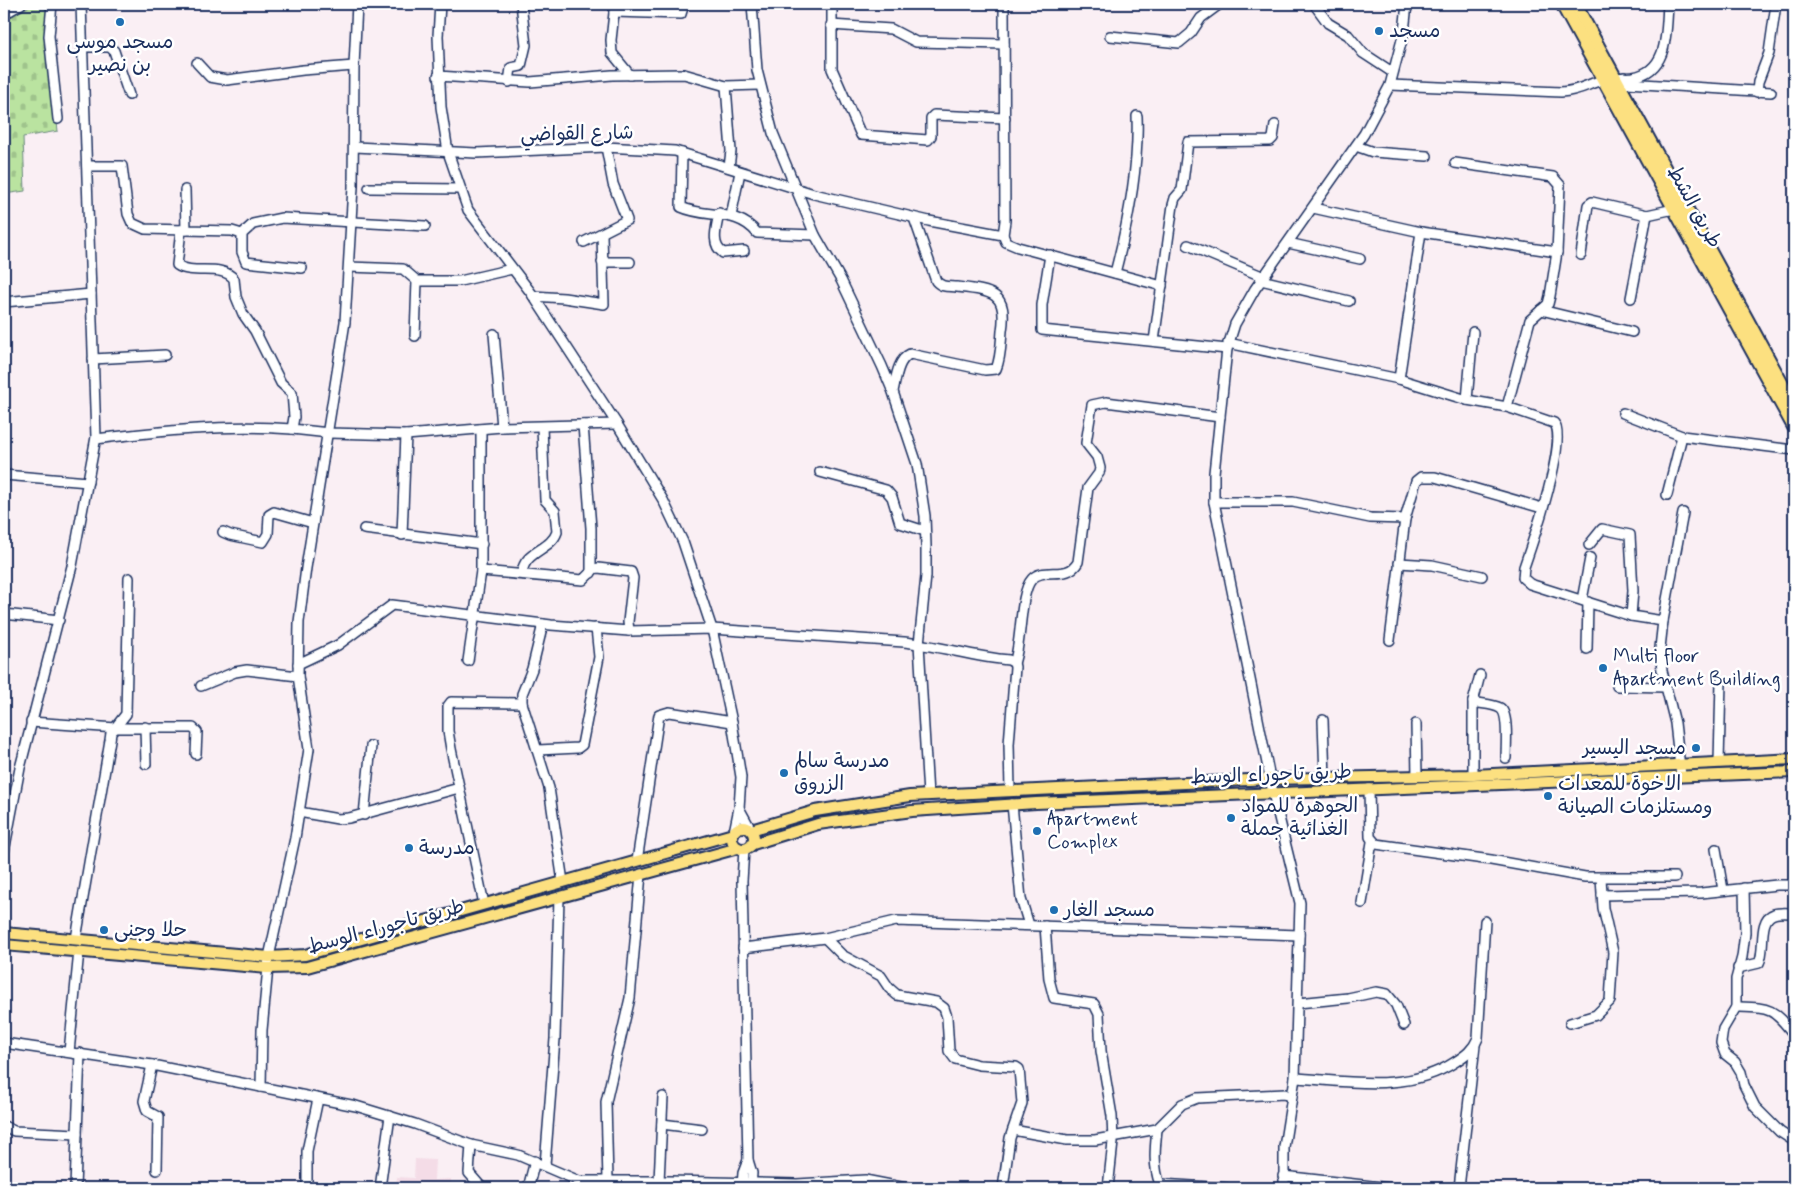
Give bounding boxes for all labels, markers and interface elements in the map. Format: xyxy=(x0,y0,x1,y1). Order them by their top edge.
marker: مسجد موسى بن نصير xyxy=(114,16,126,28)
place label: مسجد xyxy=(1389,18,1440,45)
marker: مسجد xyxy=(1373,25,1385,37)
place label: مسجد موسى بن نصير xyxy=(67,29,173,79)
street label: شارع القواضي xyxy=(520,120,634,151)
street label: طريق الشط xyxy=(1660,161,1728,253)
place label: Multi floor Apartment Building xyxy=(1613,643,1781,694)
marker: Multi floor Apartment Building xyxy=(1597,662,1609,674)
place label: مسجد اليسير xyxy=(1581,735,1686,762)
marker: مسجد اليسير xyxy=(1690,742,1702,754)
place label: مدرسة سالم الزروق xyxy=(794,748,890,798)
street label: طريق تاجوراء الوسط xyxy=(1190,759,1352,791)
marker: مدرسة سالم الزروق xyxy=(778,767,790,779)
place label: الاخوة للمعدات ومستلزمات الصيانة xyxy=(1558,771,1712,821)
marker: الاخوة للمعدات ومستلزمات الصيانة xyxy=(1542,790,1554,802)
place label: الجوهرة للمواد الغذائية جملة xyxy=(1241,793,1358,843)
place label: Apartment Complex xyxy=(1047,806,1138,856)
marker: الجوهرة للمواد الغذائية جملة xyxy=(1225,812,1237,824)
marker: Apartment Complex xyxy=(1031,825,1043,837)
place label: مدرسة xyxy=(419,835,475,862)
marker: مدرسة xyxy=(403,842,415,854)
street label: طريق تاجوراء الوسط xyxy=(305,893,467,961)
place label: مسجد الغار xyxy=(1062,897,1155,924)
marker: مسجد الغار xyxy=(1048,904,1060,916)
place label: حلا وجنى xyxy=(114,917,187,944)
marker: حلا وجنى xyxy=(98,924,110,936)

